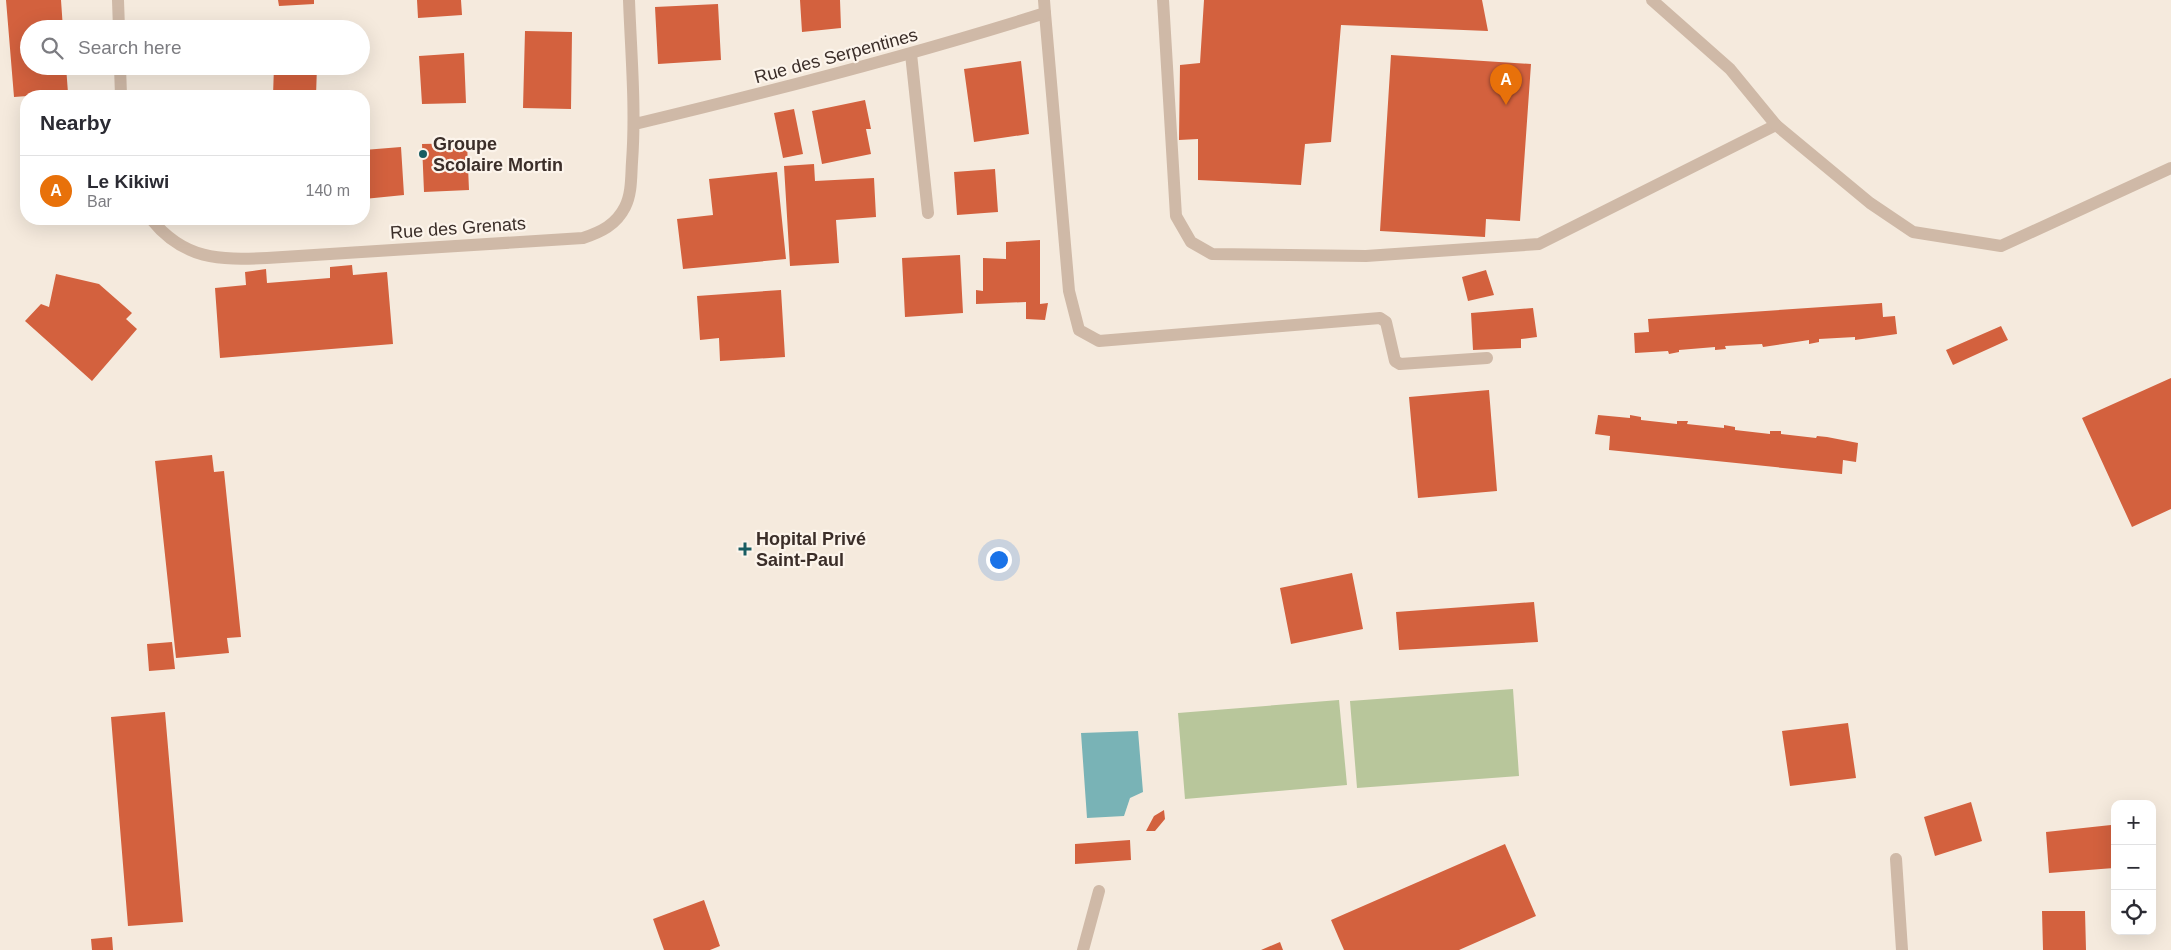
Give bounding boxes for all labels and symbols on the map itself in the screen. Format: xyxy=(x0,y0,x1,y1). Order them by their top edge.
street label: Rue des Serpentines xyxy=(752,25,920,87)
pin: A xyxy=(1490,64,1522,105)
place label: Groupe Scolaire Mortin xyxy=(433,134,563,175)
marker: Groupe Scolaire Mortin xyxy=(417,148,429,160)
street label: Rue des Grenats xyxy=(389,213,527,243)
place label: Hopital Privé Saint-Paul xyxy=(756,529,866,570)
marker: Hopital Privé Saint-Paul xyxy=(738,542,752,556)
your location xyxy=(986,547,1012,573)

